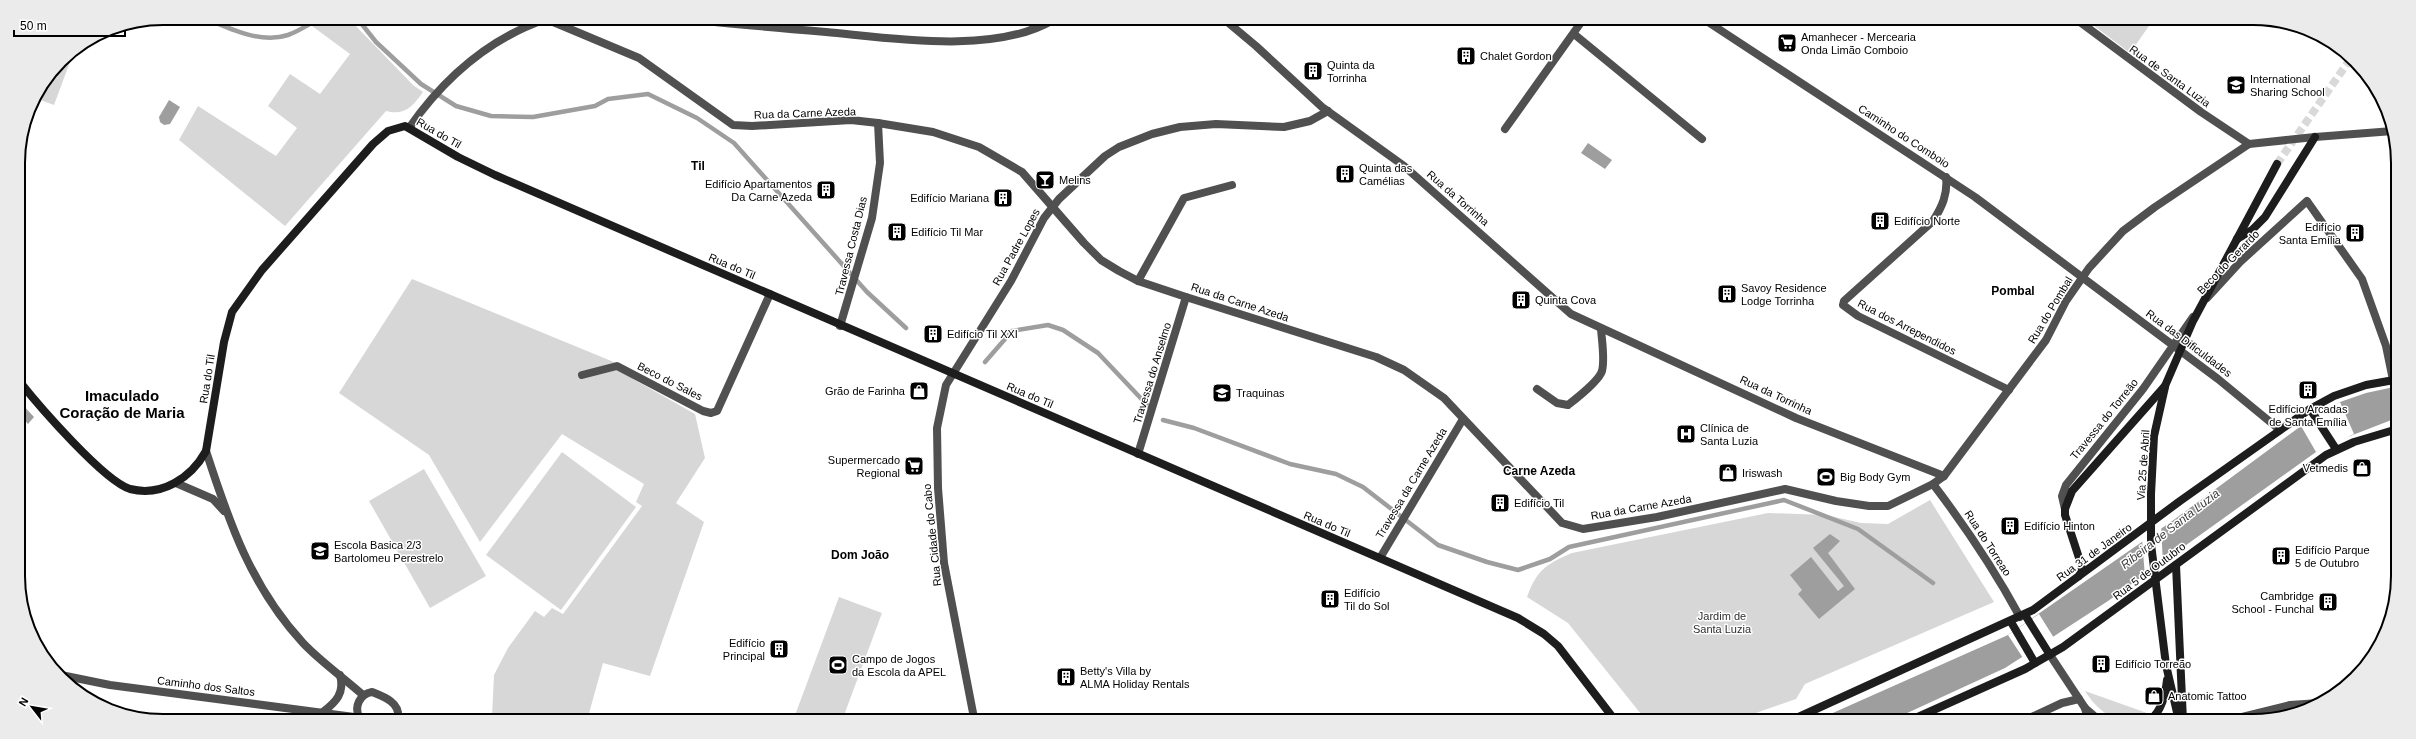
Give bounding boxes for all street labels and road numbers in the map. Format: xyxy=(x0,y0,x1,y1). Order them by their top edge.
street label: Rua de Santa Luzia xyxy=(2127,43,2213,110)
street label: Caminho do Comboio xyxy=(1856,102,1952,170)
street label: Rua da Carne Azeda xyxy=(754,105,857,121)
street label: Rua do Til xyxy=(415,115,463,151)
street label: Rua da Torrinha xyxy=(1425,168,1492,229)
street label: Travessa Costa Dias xyxy=(833,195,869,297)
street label: Rua Padre Lopes xyxy=(990,206,1042,287)
street label: Beco do Gerardo xyxy=(2195,228,2261,296)
street label: Rua do Til xyxy=(707,251,757,281)
street label: Rua do Pombal xyxy=(2025,274,2075,346)
street label: Rua da Carne Azeda xyxy=(1190,281,1291,324)
street label: Rua dos Arrependidos xyxy=(1856,297,1959,357)
street label: Rua das Dificuldades xyxy=(2144,307,2235,379)
street label: Travessa do Anselmo xyxy=(1131,321,1173,425)
street label: Rua do Til xyxy=(197,354,217,404)
street label: Beco do Sales xyxy=(636,360,705,403)
street label: Rua da Torrinha xyxy=(1738,373,1815,417)
street label: Travessa do Torreão xyxy=(2068,376,2140,462)
street label: Rua do Til xyxy=(1005,380,1055,410)
street label: Travessa da Carne Azeda xyxy=(1373,425,1449,540)
street label: Via 25 de Abril xyxy=(2135,429,2151,501)
street label: Rua Cidade do Cabo xyxy=(921,483,943,587)
street label: Rua da Carne Azeda xyxy=(1590,492,1693,522)
street label: Rua do Torreao xyxy=(1962,508,2014,578)
street label: Rua do Til xyxy=(1302,509,1352,539)
street label: Rua 31 de Janeiro xyxy=(2054,521,2134,583)
street label: Rua 5 de Outubro xyxy=(2110,540,2188,602)
street label: Caminho dos Saltos xyxy=(156,674,256,698)

